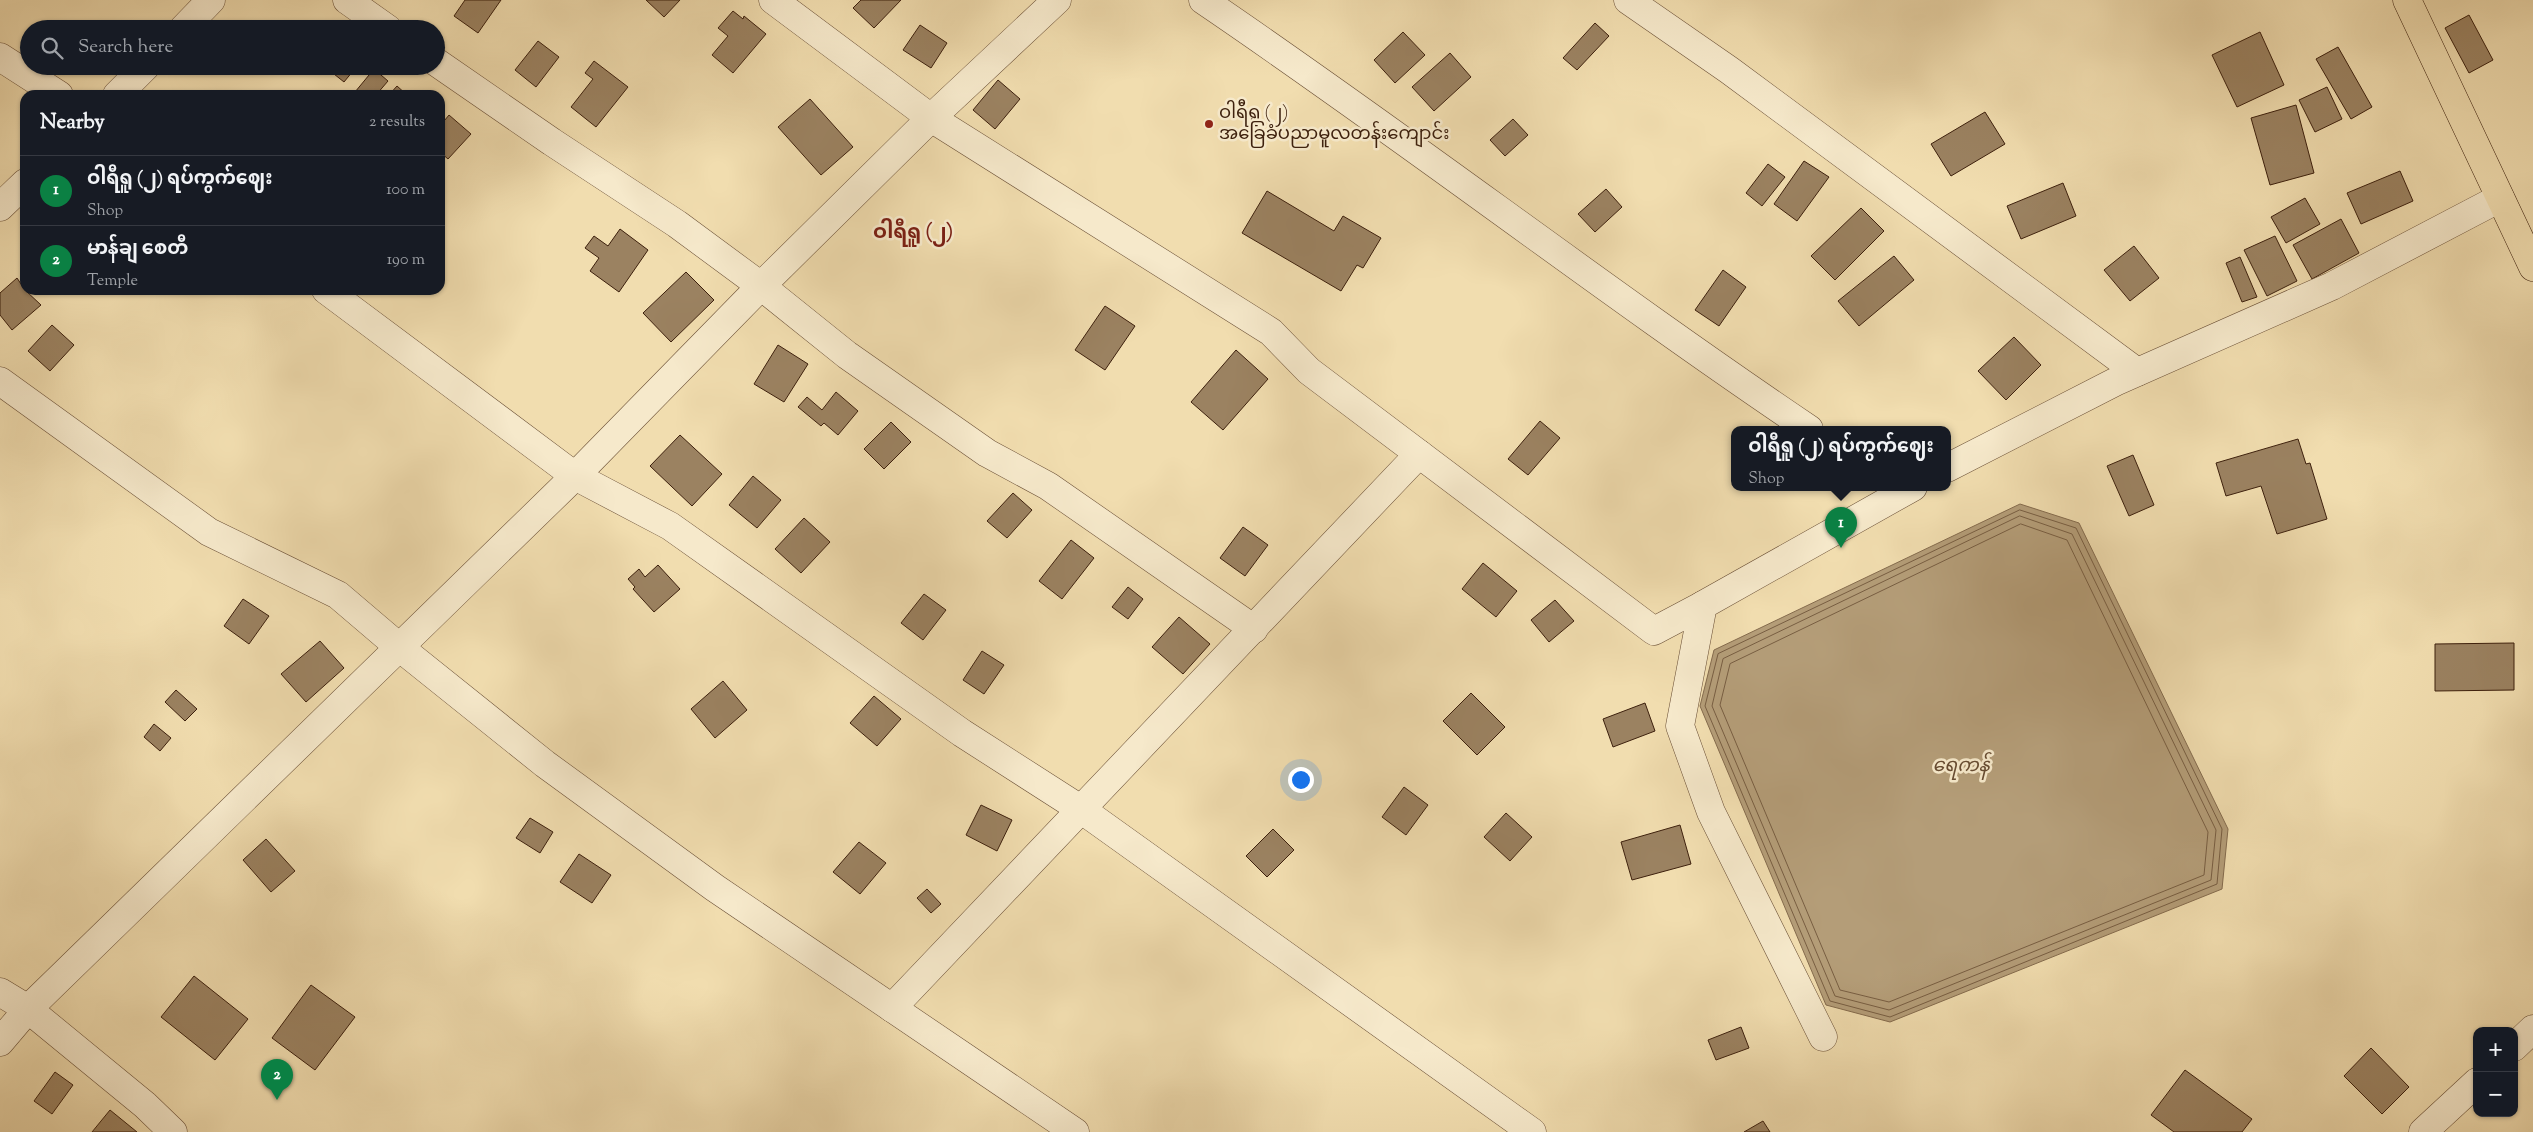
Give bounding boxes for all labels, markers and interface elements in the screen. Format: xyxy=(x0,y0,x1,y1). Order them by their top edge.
search box xyxy=(20,20,445,75)
icon: search xyxy=(38,34,66,62)
text: Search here xyxy=(78,34,173,61)
place label: ဝါရီရူ (၂) အခြေခံပညာမူလတန်းကျောင်း xyxy=(1219,98,1449,148)
text: Nearby xyxy=(40,108,105,138)
text: 2 results xyxy=(369,111,425,134)
marker: ဝါရီရူ (၂) အခြေခံပညာမူလတန်းကျောင်း xyxy=(1203,118,1215,130)
text: ဝါရီရူ (၂) ရပ်ကွက်ဈေး xyxy=(87,166,273,193)
text: 1 xyxy=(53,179,59,202)
text: 100 m xyxy=(386,179,425,202)
text: Shop xyxy=(87,200,123,223)
district label: ဝါရီရူ (၂) xyxy=(873,218,953,248)
text: မာန်ချ စေတီ xyxy=(87,236,188,263)
text: 2 xyxy=(52,249,60,272)
text: 190 m xyxy=(387,249,425,272)
text: Temple xyxy=(87,270,138,293)
popup xyxy=(1731,426,1951,491)
text: ဝါရီရူ (၂) ရပ်ကွက်ဈေး xyxy=(1748,434,1934,461)
text: Shop xyxy=(1748,468,1785,491)
pin: 1 xyxy=(1825,507,1857,548)
water label: ရေကန် xyxy=(1932,751,1992,780)
your location xyxy=(1288,767,1314,793)
map controls xyxy=(2473,1027,2518,1117)
button: + xyxy=(2473,1027,2518,1072)
pin: 2 xyxy=(261,1059,293,1100)
button: − xyxy=(2473,1072,2518,1117)

